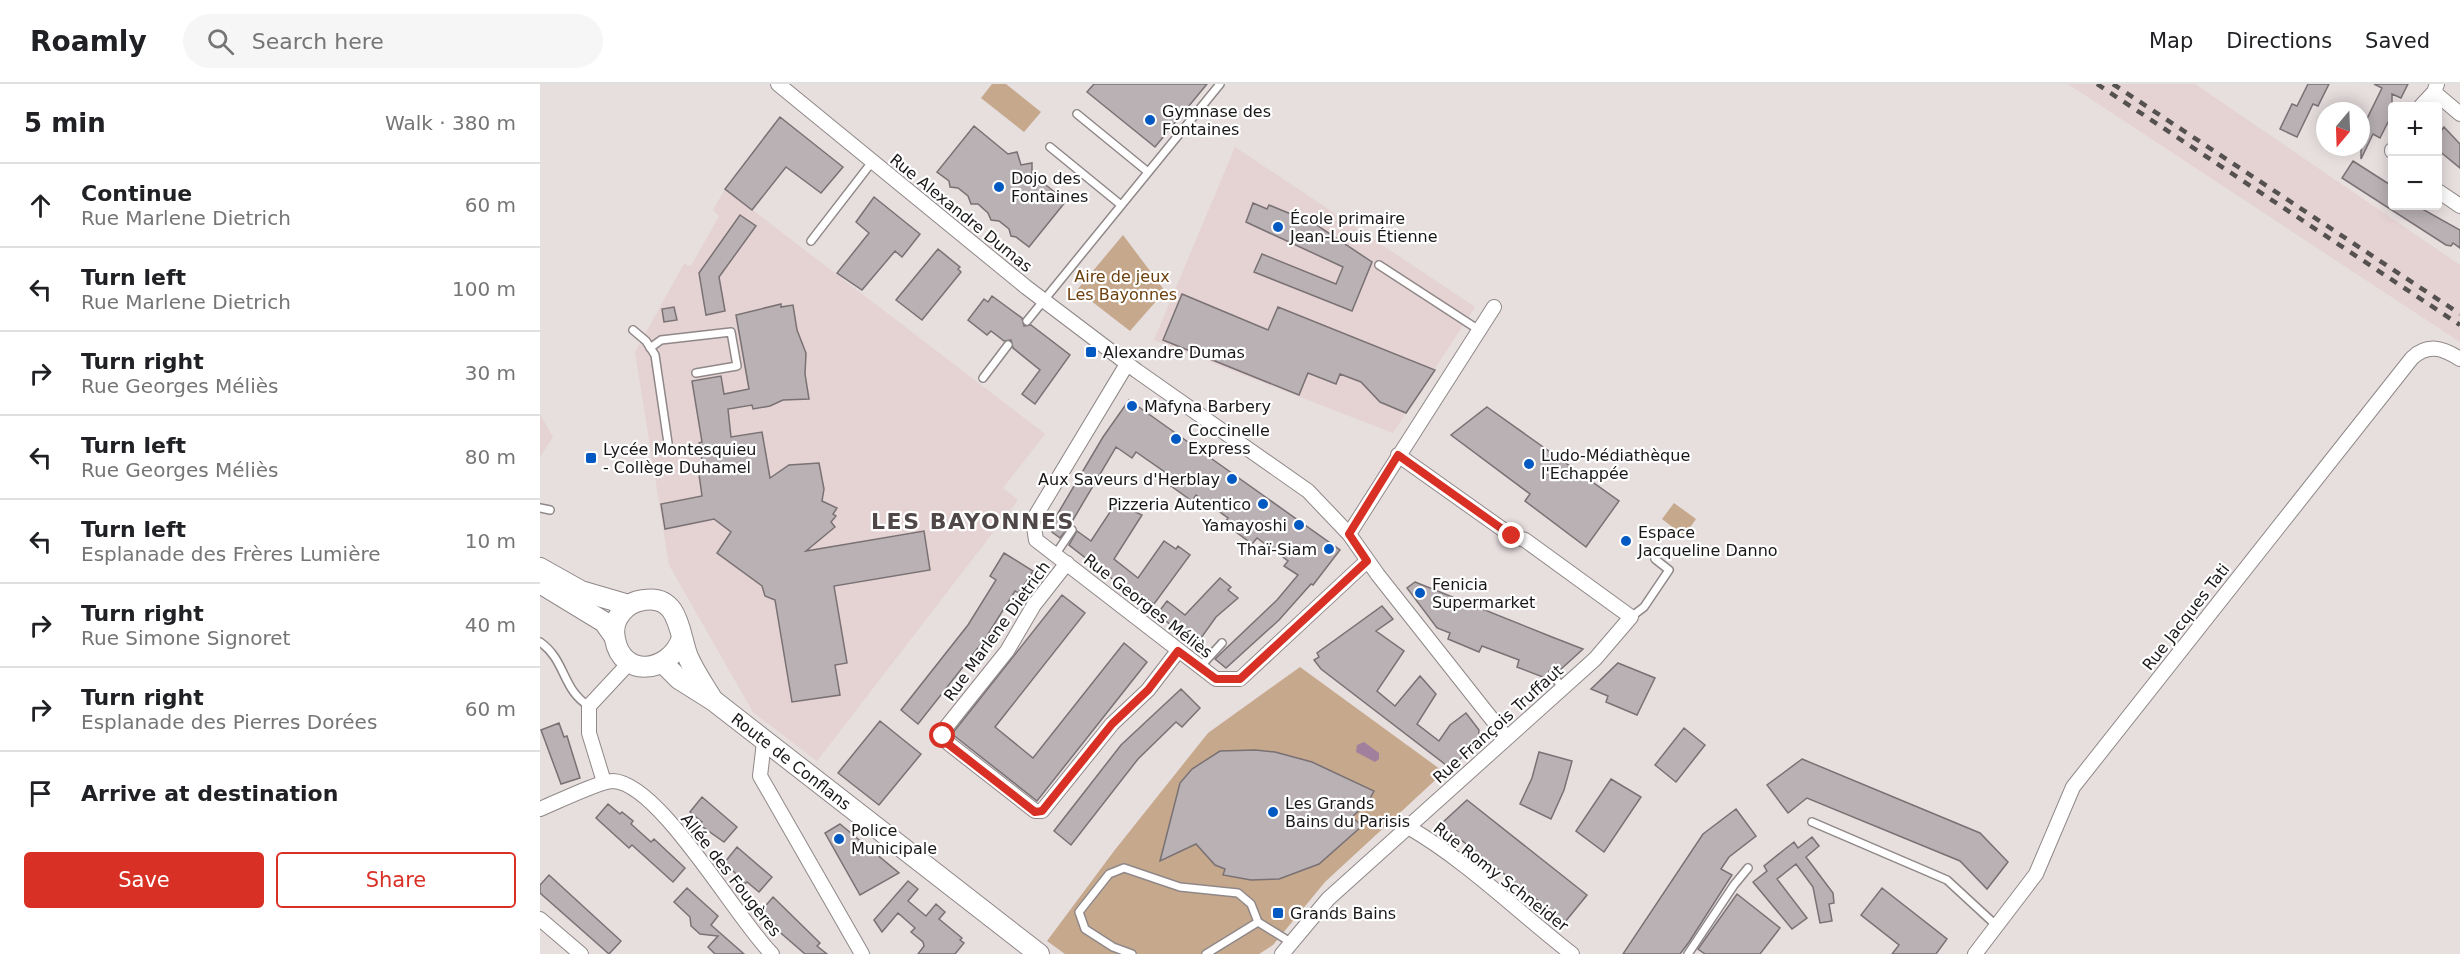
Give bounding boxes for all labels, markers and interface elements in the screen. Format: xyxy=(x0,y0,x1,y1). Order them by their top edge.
search box xyxy=(183,14,603,68)
text: Roamly xyxy=(30,25,147,58)
icon: search xyxy=(204,25,237,58)
text: Search here xyxy=(252,29,384,54)
text: Map xyxy=(2149,29,2193,53)
text: Directions xyxy=(2226,29,2332,53)
text: Saved xyxy=(2365,29,2430,53)
place label: Gymnase des Fontaines xyxy=(1162,102,1271,139)
north arrow xyxy=(2316,102,2370,156)
map controls xyxy=(2388,102,2442,210)
button: + xyxy=(2388,102,2442,156)
text: 5 min xyxy=(24,108,106,138)
text: Walk · 380 m xyxy=(385,111,516,135)
marker: Gymnase des Fontaines xyxy=(1143,113,1157,127)
street label: Rue Alexandre Dumas xyxy=(886,150,1036,276)
button: − xyxy=(2388,156,2442,210)
place label: Dojo des Fontaines xyxy=(1011,169,1088,206)
marker: Dojo des Fontaines xyxy=(992,180,1006,194)
text: Continue xyxy=(81,181,192,206)
icon: ahead xyxy=(24,189,57,222)
text: 60 m xyxy=(465,193,516,217)
text: Rue Marlene Dietrich xyxy=(81,206,291,230)
place label: École primaire Jean-Louis Étienne xyxy=(1289,209,1438,246)
marker: École primaire Jean-Louis Étienne xyxy=(1271,220,1285,234)
text: Turn left xyxy=(81,265,186,290)
park label: Aire de jeux Les Bayonnes xyxy=(1067,267,1177,304)
icon: left xyxy=(24,273,57,306)
text: 100 m xyxy=(452,277,516,301)
text: Rue Marlene Dietrich xyxy=(81,290,291,314)
place label: Alexandre Dumas xyxy=(1103,343,1245,362)
marker: Alexandre Dumas xyxy=(1084,345,1098,359)
text: Turn right xyxy=(81,349,204,374)
icon: right xyxy=(24,357,57,390)
text: 30 m xyxy=(465,361,516,385)
text: Rue Georges Méliès xyxy=(81,374,278,398)
place label: Mafyna Barbery xyxy=(1144,397,1271,416)
marker: Mafyna Barbery xyxy=(1125,399,1139,413)
place label: Coccinelle Express xyxy=(1188,421,1270,458)
marker: Coccinelle Express xyxy=(1169,432,1183,446)
text: Turn left xyxy=(81,433,186,458)
place label: Lycée Montesquieu - Collège Duhamel xyxy=(603,440,756,477)
icon: left xyxy=(24,441,57,474)
text: 80 m xyxy=(465,445,516,469)
place label: Ludo-Médiathèque l'Echappée xyxy=(1541,446,1690,483)
marker: Lycée Montesquieu - Collège Duhamel xyxy=(584,451,598,465)
marker: Ludo-Médiathèque l'Echappée xyxy=(1522,457,1536,471)
text: Rue Georges Méliès xyxy=(81,458,278,482)
place label: Aux Saveurs d'Herblay xyxy=(1038,470,1220,489)
marker: Aux Saveurs d'Herblay xyxy=(1225,472,1239,486)
place label: Pizzeria Autentico xyxy=(1108,495,1251,514)
marker: Pizzeria Autentico xyxy=(1256,497,1270,511)
district label: LES BAYONNES xyxy=(871,509,1075,534)
place label: Yamayoshi xyxy=(1201,516,1287,535)
text: Turn left xyxy=(81,517,186,542)
marker: Yamayoshi xyxy=(1292,518,1306,532)
route end xyxy=(1498,522,1524,548)
place label: Espace Jacqueline Danno xyxy=(1637,523,1778,560)
icon: left xyxy=(24,525,57,558)
text: 10 m xyxy=(465,529,516,553)
marker: Espace Jacqueline Danno xyxy=(1619,534,1633,548)
place label: Thaï-Siam xyxy=(1236,540,1317,559)
text: Esplanade des Frères Lumière xyxy=(81,542,381,566)
marker: Thaï-Siam xyxy=(1322,542,1336,556)
street label: Rue Georges Méliès xyxy=(1080,550,1216,662)
street label: Rue Marlene Dietrich xyxy=(940,558,1054,704)
street label: Rue Jacques Tati xyxy=(2138,560,2234,674)
place label: Fenicia Supermarket xyxy=(1432,575,1535,612)
marker: Fenicia Supermarket xyxy=(1413,586,1427,600)
text: Turn right xyxy=(81,601,204,626)
icon: right xyxy=(24,609,57,642)
text: 40 m xyxy=(465,613,516,637)
text: Rue Simone Signoret xyxy=(81,626,290,650)
street label: Rue François Truffaut xyxy=(1429,661,1567,787)
text: Turn right xyxy=(81,685,204,710)
icon: right xyxy=(24,693,57,726)
text: 60 m xyxy=(465,697,516,721)
street label: Route de Conflans xyxy=(728,709,855,814)
text: Esplanade des Pierres Dorées xyxy=(81,710,377,734)
route start xyxy=(929,722,955,748)
icon: arrive xyxy=(24,777,57,810)
text: Arrive at destination xyxy=(81,781,338,806)
place label: Les Grands Bains du Parisis xyxy=(1285,794,1410,831)
marker: Les Grands Bains du Parisis xyxy=(1266,805,1280,819)
street label: Allée des Fougères xyxy=(677,810,785,940)
street label: Rue Romy Schneider xyxy=(1430,818,1573,936)
place label: Police Municipale xyxy=(851,821,937,858)
marker: Police Municipale xyxy=(832,832,846,846)
button: Save xyxy=(24,852,264,908)
button: Share xyxy=(276,852,516,908)
place label: Grands Bains xyxy=(1290,904,1396,923)
marker: Grands Bains xyxy=(1271,906,1285,920)

